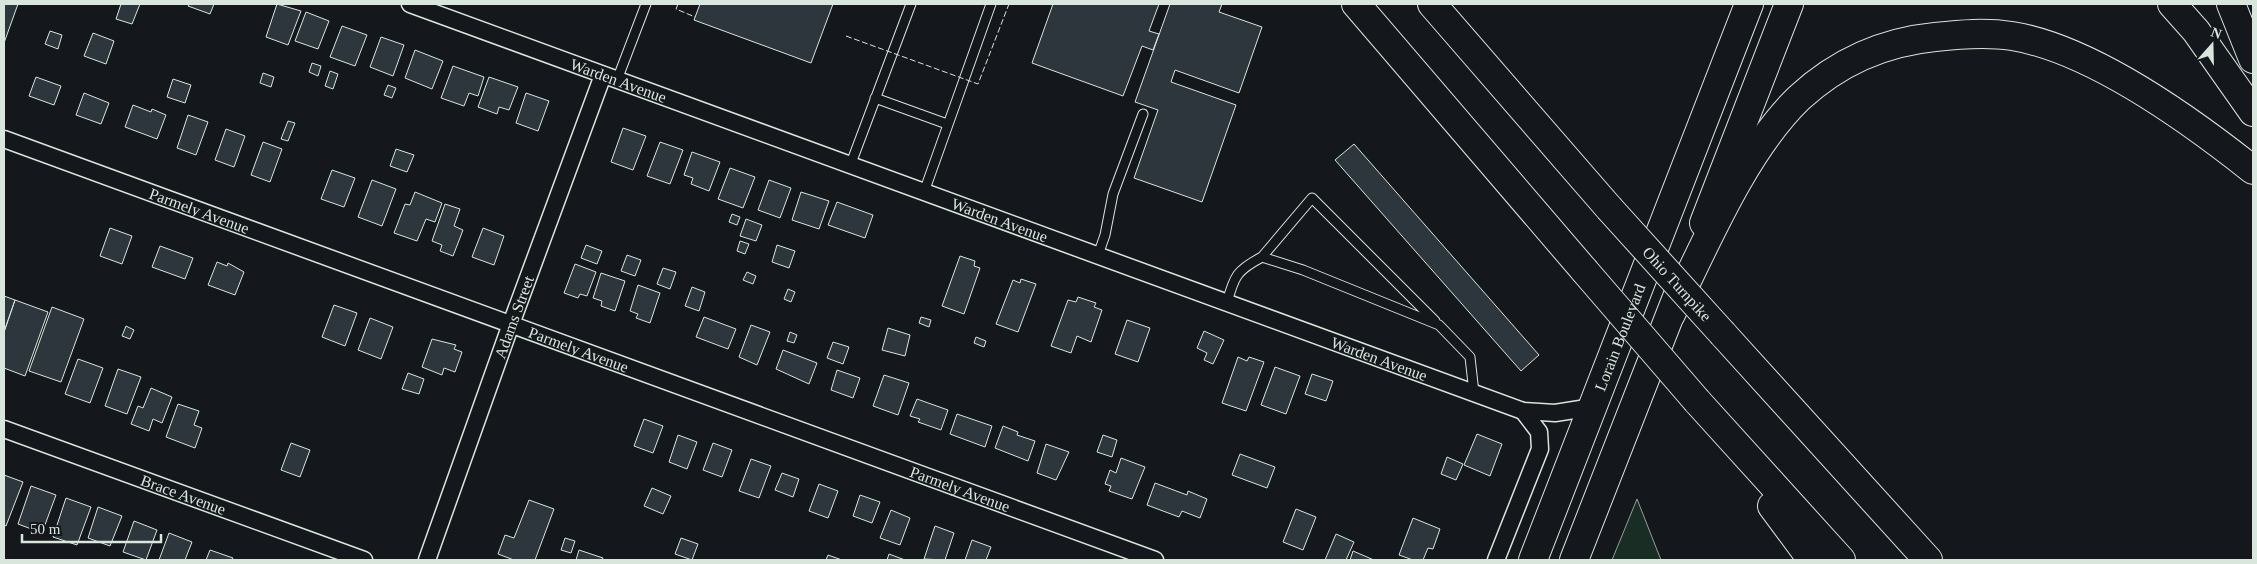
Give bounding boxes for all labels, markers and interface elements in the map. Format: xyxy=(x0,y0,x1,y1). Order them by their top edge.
north arrow xyxy=(2187,20,2237,70)
text: N xyxy=(2209,24,2224,42)
street label: Warden Avenue xyxy=(568,55,669,106)
street label: Parmely Avenue xyxy=(147,184,252,236)
street label: Warden Avenue xyxy=(949,194,1050,245)
street label: Ohio Turnpike xyxy=(1640,243,1715,324)
street label: Adams Street xyxy=(491,273,537,361)
street label: Lorain Boulevard xyxy=(1591,281,1648,393)
street label: Parmely Avenue xyxy=(526,323,631,375)
street label: Warden Avenue xyxy=(1329,333,1430,384)
street label: Parmely Avenue xyxy=(908,463,1012,515)
street label: Brace Avenue xyxy=(139,471,228,518)
scale bar xyxy=(22,512,161,544)
text: 50 m xyxy=(30,521,61,537)

